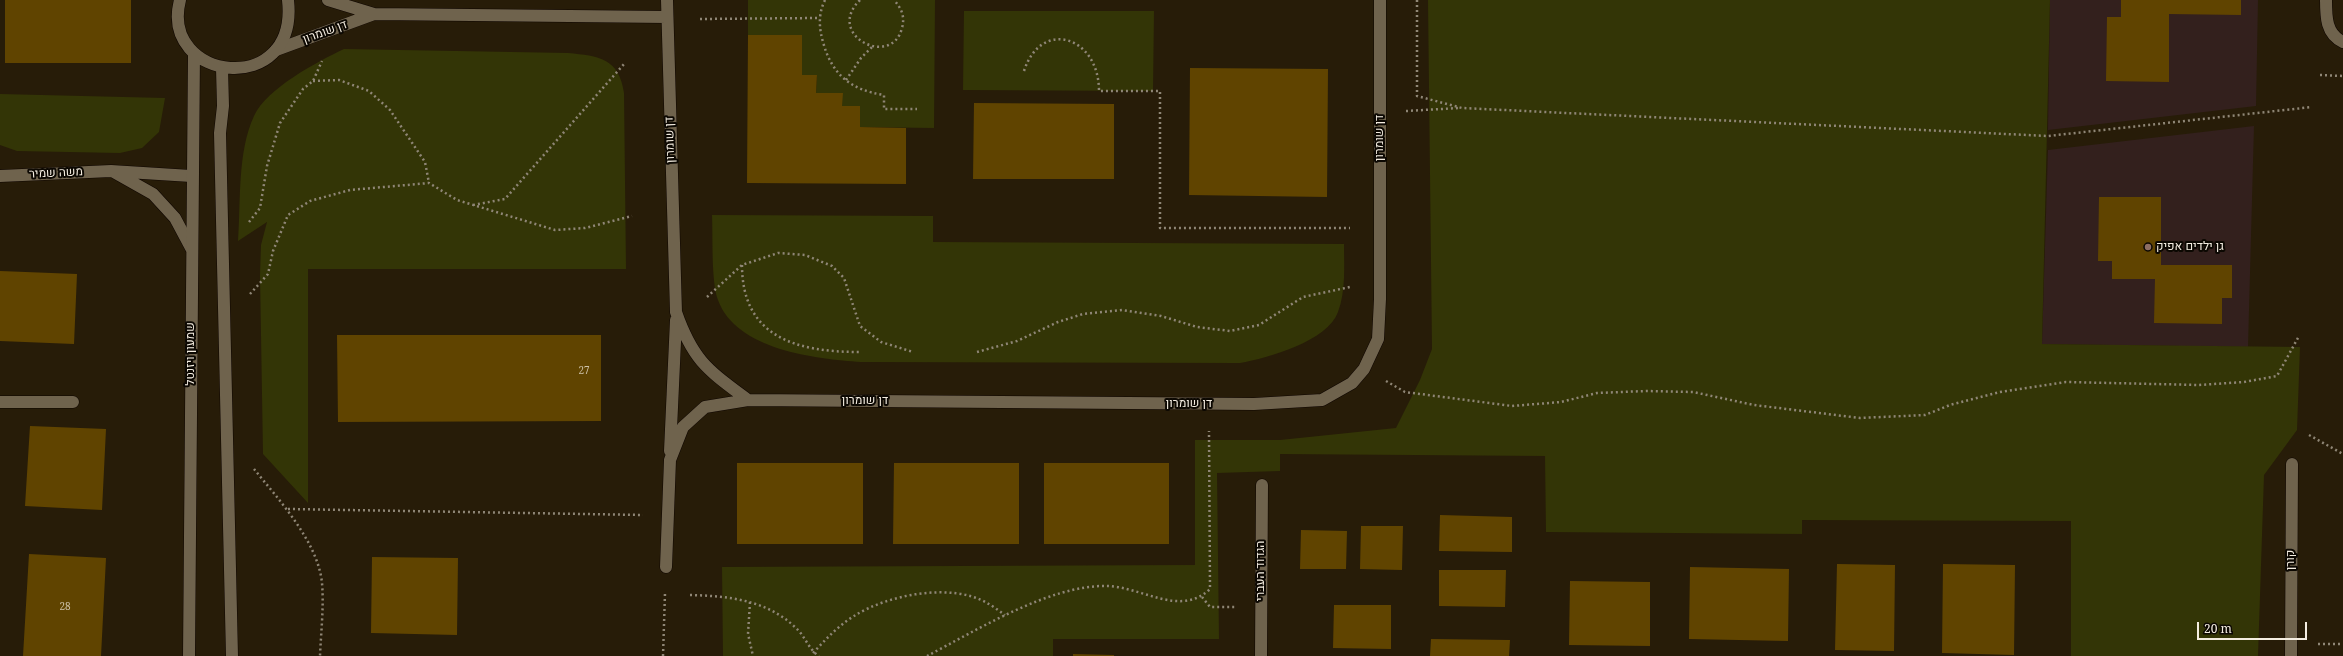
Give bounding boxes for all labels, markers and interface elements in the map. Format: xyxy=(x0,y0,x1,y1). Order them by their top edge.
street label: דן שומרון xyxy=(301,17,349,47)
street label: דן שומרון xyxy=(1373,115,1387,161)
street label: דן שומרון xyxy=(662,117,678,163)
street label: משה שמיר xyxy=(29,164,83,182)
place label: גן ילדים אפיק xyxy=(2156,240,2224,254)
marker: גן ילדים אפיק xyxy=(2143,242,2153,252)
street label: שמעון ויזנטל xyxy=(184,322,198,386)
house number: 27 xyxy=(578,365,590,377)
street label: דן שומרון xyxy=(842,394,888,408)
street label: דן שומרון xyxy=(1166,397,1212,411)
street label: הגדוד העברי xyxy=(1254,541,1268,601)
street label: קורן xyxy=(2284,550,2298,570)
house number: 28 xyxy=(59,601,71,613)
scale bar xyxy=(2199,614,2309,640)
text: 20 m xyxy=(2204,620,2232,637)

